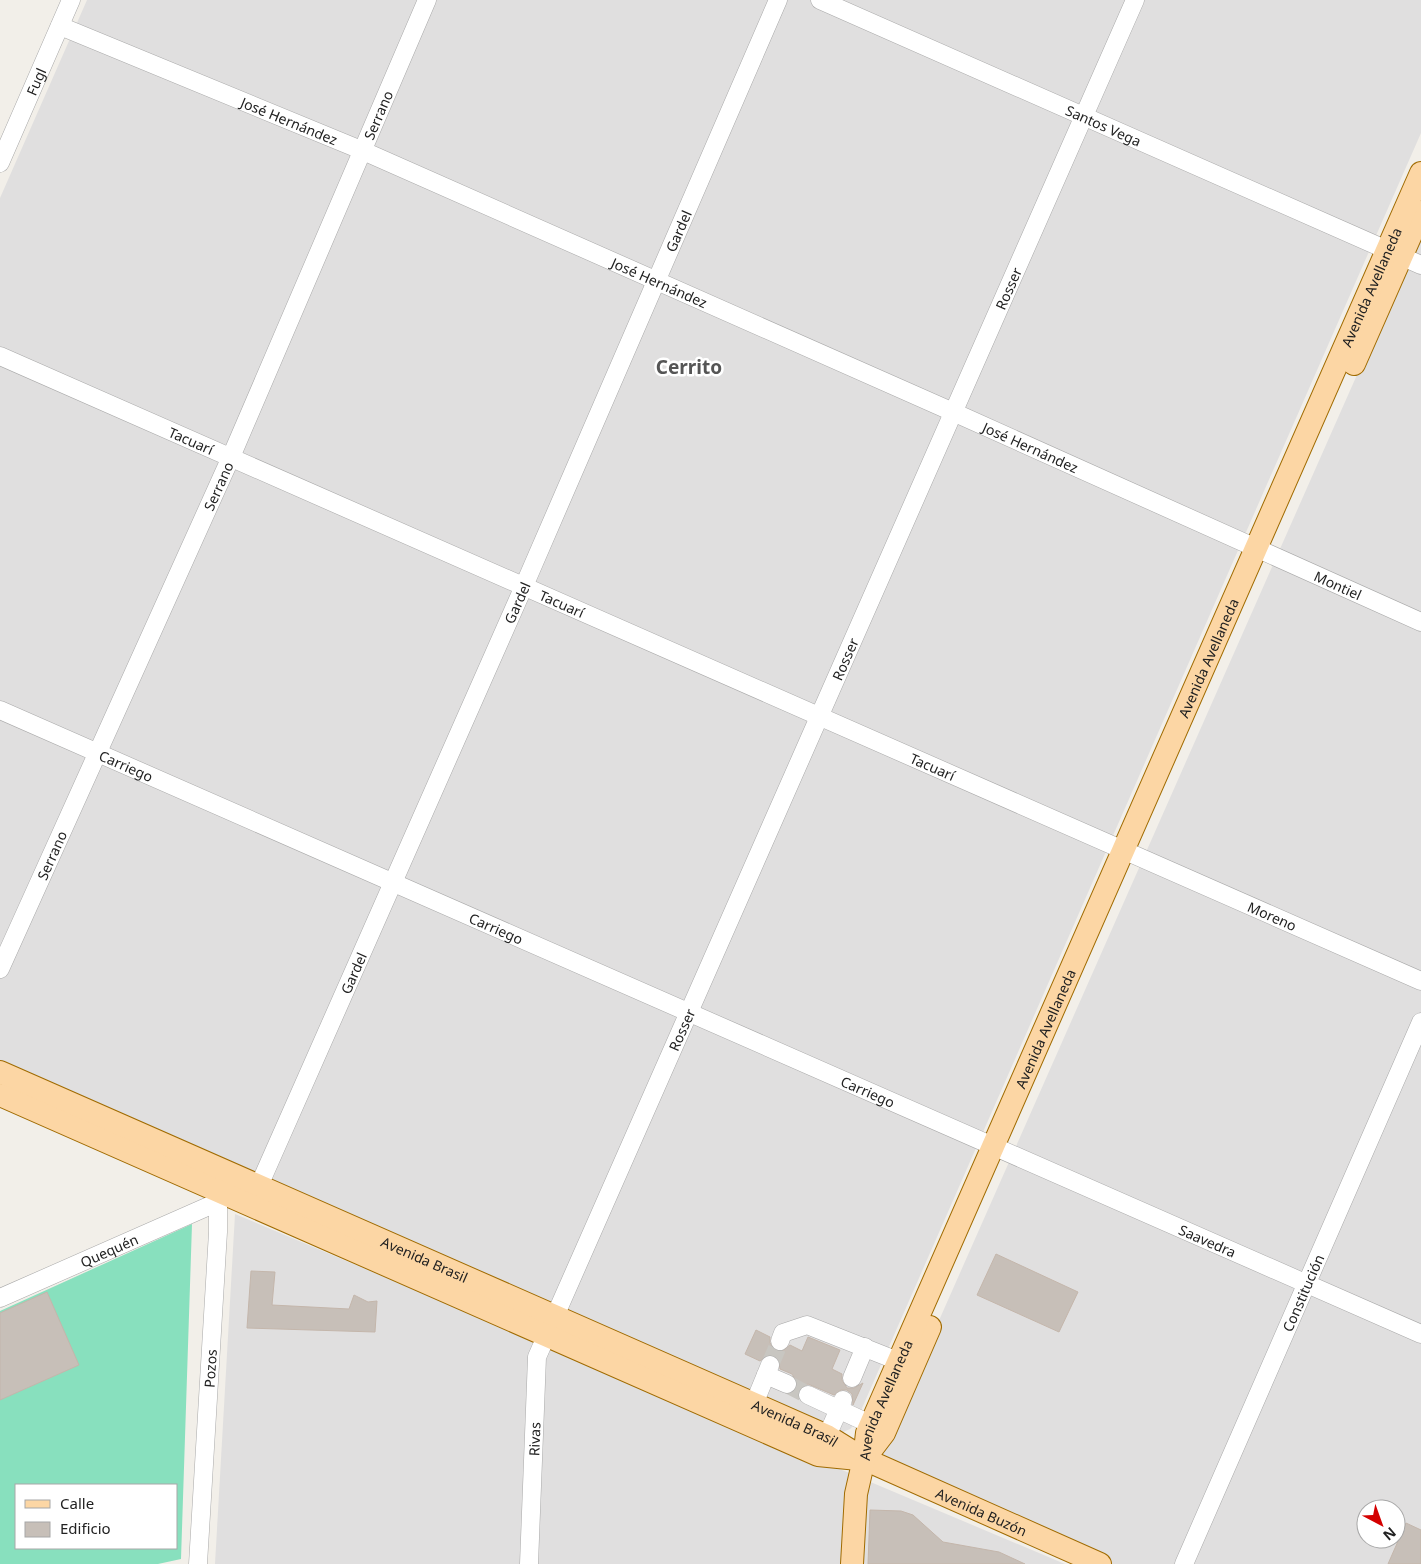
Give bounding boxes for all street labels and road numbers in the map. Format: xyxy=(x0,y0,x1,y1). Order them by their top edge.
street label: Fugl xyxy=(21,65,50,98)
street label: Serrano xyxy=(359,87,397,142)
street label: José Hernández xyxy=(236,91,341,149)
street label: Santos Vega xyxy=(1063,100,1144,150)
street label: Gardel xyxy=(660,207,695,255)
street label: Avenida Avellaneda xyxy=(1336,224,1405,350)
street label: José Hernández xyxy=(607,252,711,312)
street label: Rosser xyxy=(990,264,1026,312)
street label: José Hernández xyxy=(978,416,1082,477)
street label: Tacuarí xyxy=(166,422,217,458)
street label: Serrano xyxy=(199,458,237,513)
street label: Montiel xyxy=(1311,566,1365,604)
street label: Gardel xyxy=(499,579,534,626)
street label: Tacuarí xyxy=(537,585,588,622)
street label: Avenida Avellaneda xyxy=(1173,595,1242,720)
street label: Rosser xyxy=(827,635,862,683)
street label: Carriego xyxy=(96,745,156,786)
street label: Tacuarí xyxy=(907,748,959,785)
street label: Serrano xyxy=(32,827,71,883)
street label: Moreno xyxy=(1245,897,1300,935)
street label: Carriego xyxy=(466,908,526,948)
street label: Gardel xyxy=(335,949,371,997)
street label: Avenida Avellaneda xyxy=(1010,966,1079,1091)
street label: Rosser xyxy=(664,1005,699,1054)
street label: Carriego xyxy=(838,1071,898,1111)
street label: Saavedra xyxy=(1176,1219,1239,1261)
street label: Quequén xyxy=(77,1229,141,1271)
street label: Avenida Brasil xyxy=(378,1232,471,1286)
street label: Constitución xyxy=(1277,1251,1328,1334)
street label: Avenida Avellaneda xyxy=(854,1337,916,1461)
street label: Pozos xyxy=(199,1348,220,1388)
street label: Avenida Brasil xyxy=(749,1395,842,1450)
street label: Rivas xyxy=(524,1421,544,1456)
street label: Avenida Buzón xyxy=(933,1483,1030,1540)

